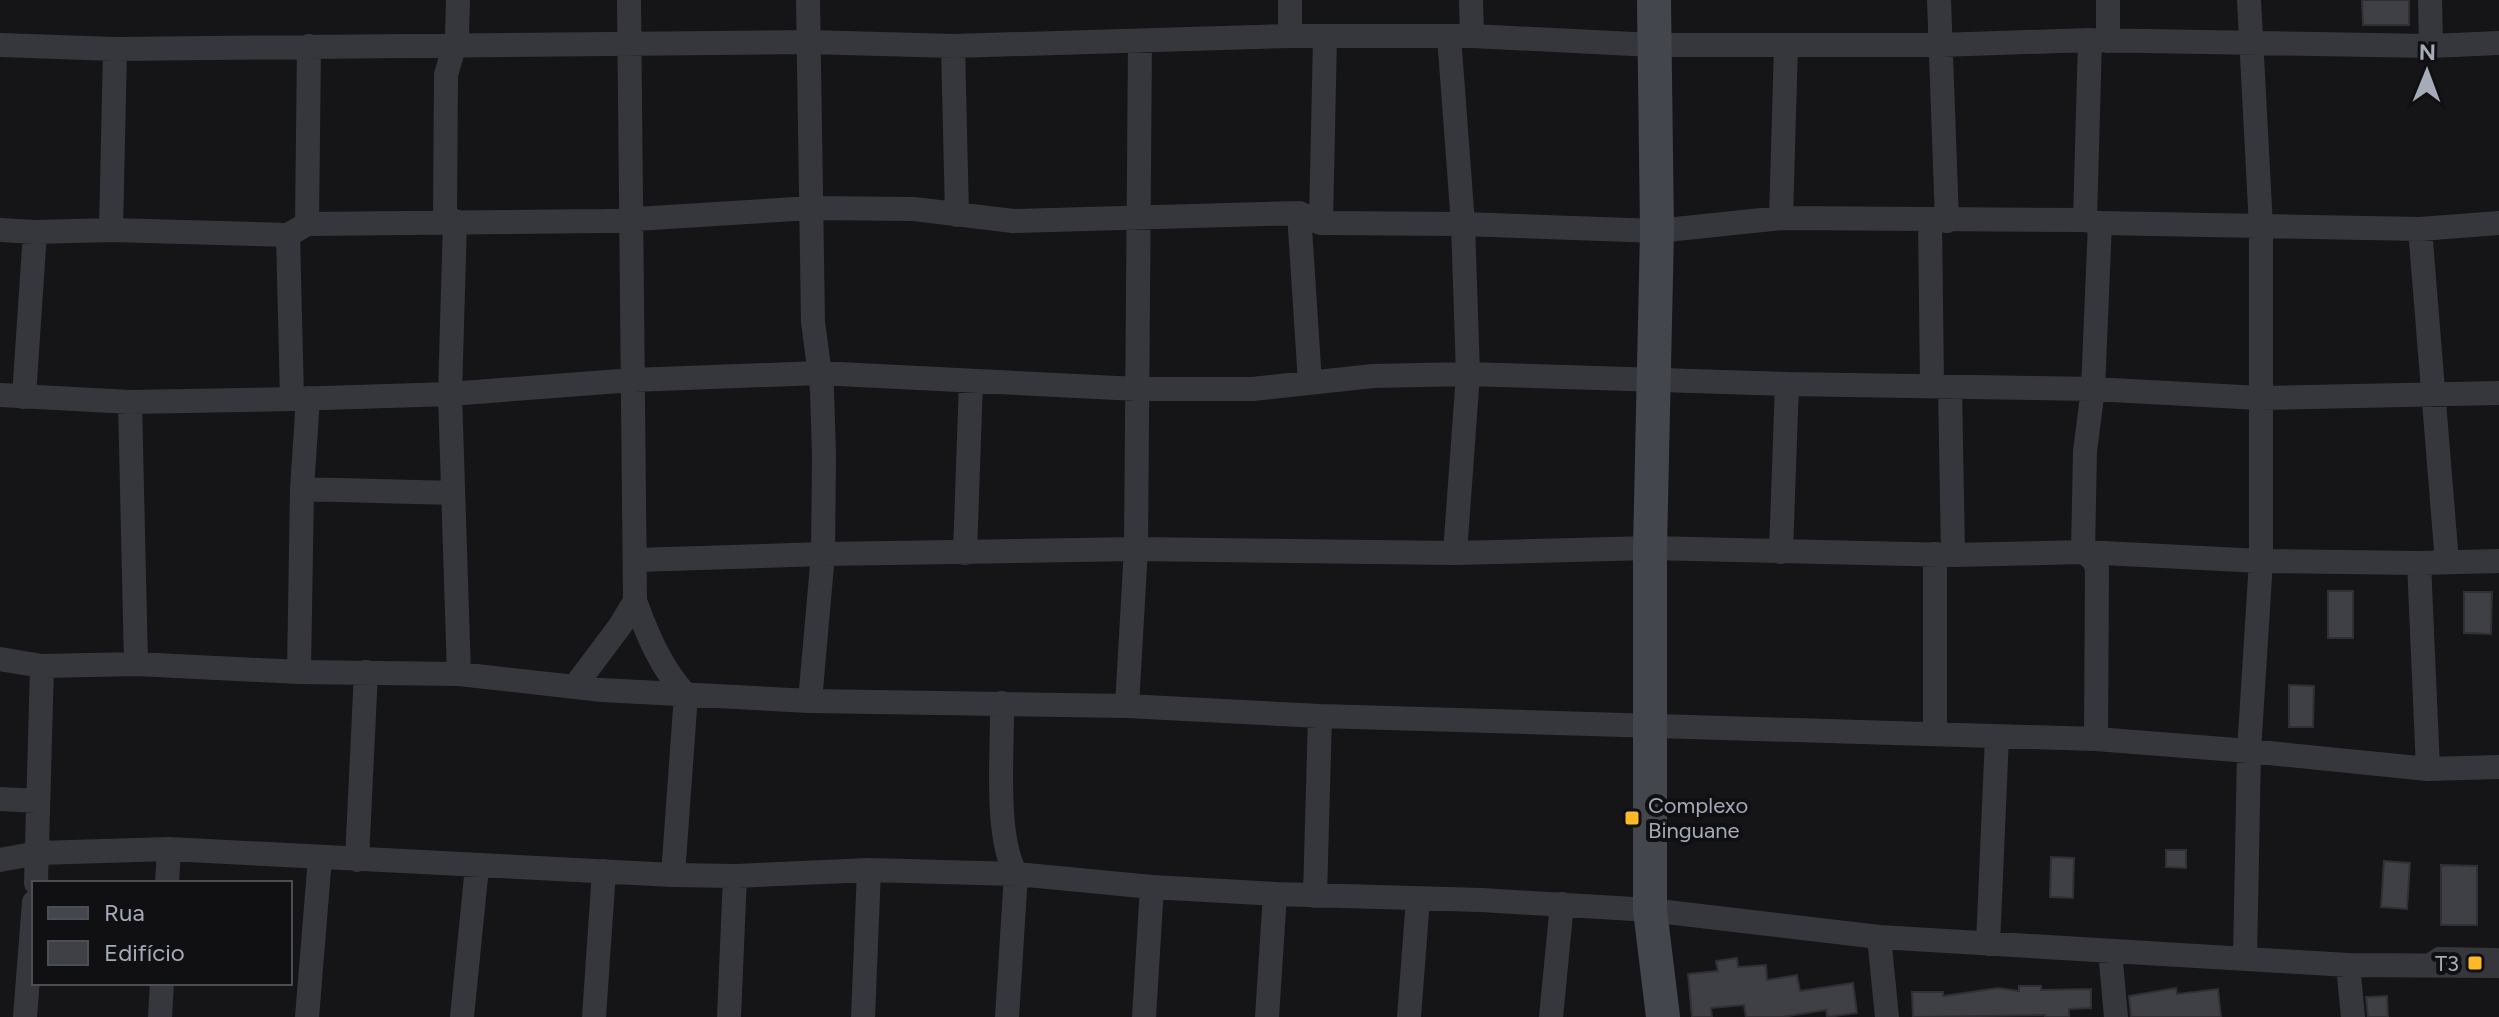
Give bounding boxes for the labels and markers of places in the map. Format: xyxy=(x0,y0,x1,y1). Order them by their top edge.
place label: Complexo Binguane xyxy=(1648,792,1748,844)
marker: Complexo Binguane xyxy=(1623,809,1641,827)
place label: T3 xyxy=(2435,950,2459,977)
marker: T3 xyxy=(2466,954,2484,972)

